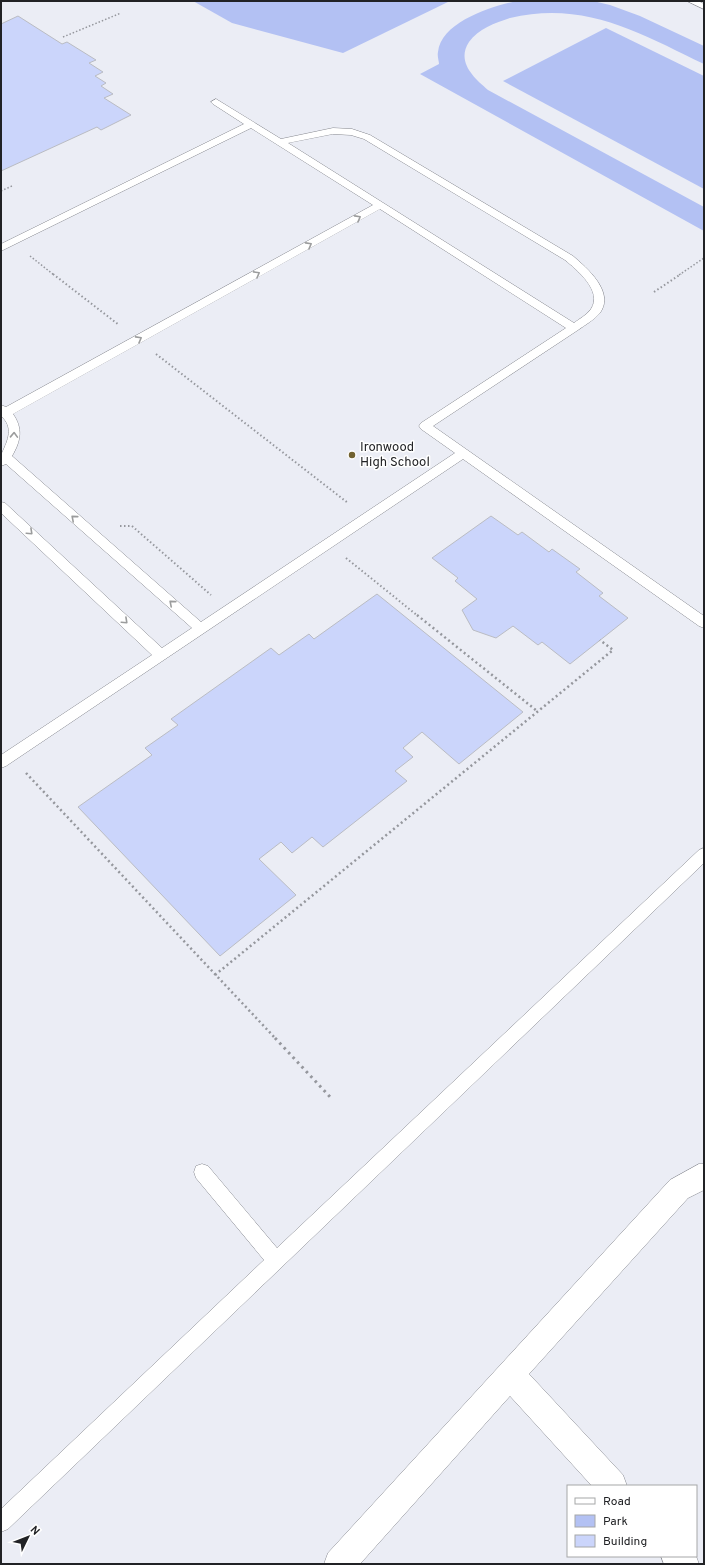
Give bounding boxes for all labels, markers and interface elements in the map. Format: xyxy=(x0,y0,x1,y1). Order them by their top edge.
one-way arrow xyxy=(353,215,361,222)
one-way arrow xyxy=(305,242,313,249)
one-way arrow xyxy=(253,271,260,278)
one-way arrow xyxy=(135,336,142,344)
one-way arrow xyxy=(10,432,19,438)
place label: Ironwood High School xyxy=(360,440,430,471)
marker: Ironwood High School xyxy=(347,450,357,460)
one-way arrow xyxy=(71,515,79,522)
one-way arrow xyxy=(25,528,32,535)
one-way arrow xyxy=(169,601,177,608)
one-way arrow xyxy=(120,616,128,624)
legend xyxy=(567,1485,697,1557)
text: Road xyxy=(603,1494,631,1510)
text: Park xyxy=(603,1514,628,1530)
north arrow xyxy=(8,1517,48,1557)
text: N xyxy=(27,1523,42,1539)
text: Building xyxy=(603,1534,647,1550)

